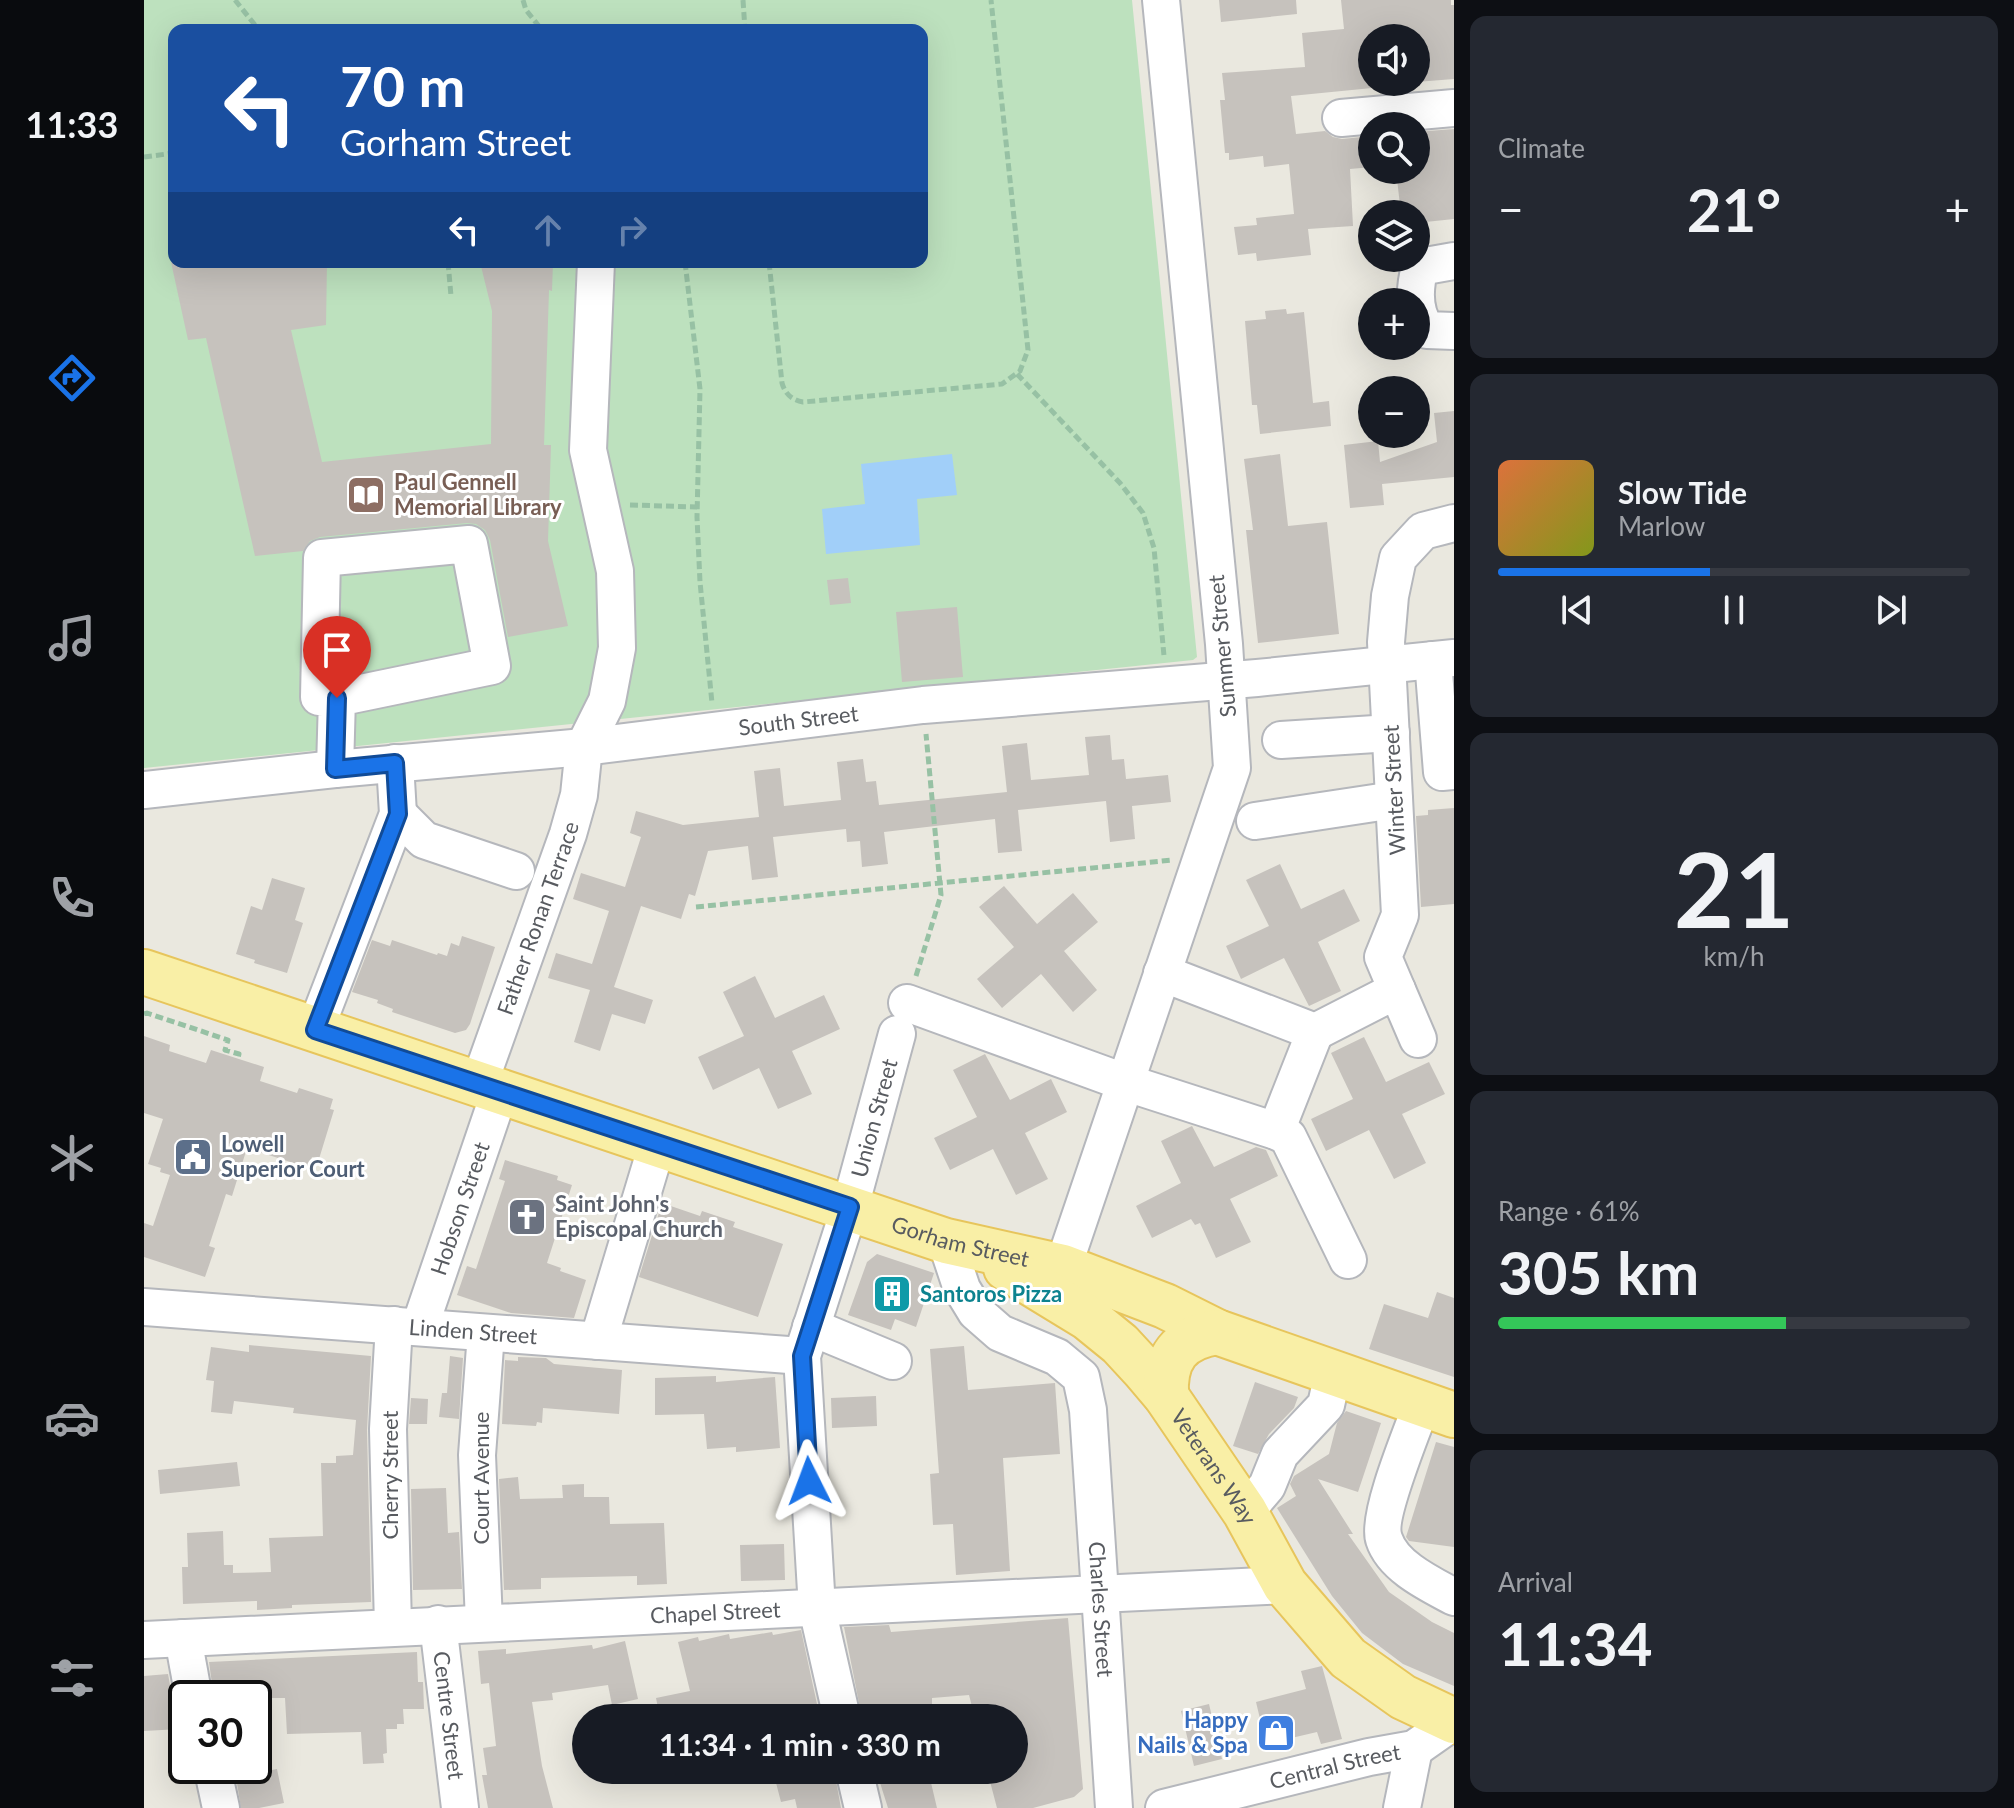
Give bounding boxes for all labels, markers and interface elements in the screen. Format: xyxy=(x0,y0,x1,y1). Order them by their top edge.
map controls xyxy=(1358,24,1430,448)
button: sound xyxy=(1358,24,1430,96)
text: 70 m xyxy=(340,52,465,119)
icon: left xyxy=(208,56,312,160)
text: 11:33 xyxy=(26,102,118,146)
button: search xyxy=(1358,112,1430,184)
text: Gorham Street xyxy=(340,120,571,164)
text: Climate xyxy=(1498,132,1585,164)
text: 21° xyxy=(1687,173,1781,245)
text: − xyxy=(1498,183,1524,235)
text: + xyxy=(1944,183,1970,235)
button: layers xyxy=(1358,200,1430,272)
icon: left xyxy=(442,208,486,252)
icon: ahead xyxy=(526,208,570,252)
icon: right xyxy=(610,208,654,252)
button: + xyxy=(1358,288,1430,360)
icon: directions xyxy=(44,350,100,406)
button: − xyxy=(1358,376,1430,448)
place label: Paul Gennell Memorial Library xyxy=(394,468,562,520)
library icon: Paul Gennell Memorial Library xyxy=(345,474,387,516)
text: Slow Tide xyxy=(1618,474,1747,510)
text: Marlow xyxy=(1618,510,1705,542)
street label: Summer Street xyxy=(1202,574,1241,718)
icon: previous xyxy=(1555,588,1599,632)
icon: pause xyxy=(1712,588,1756,632)
icon: next xyxy=(1869,588,1913,632)
icon: music xyxy=(44,610,100,666)
pin xyxy=(303,616,371,698)
icon: arrive xyxy=(315,628,359,672)
street label: South Street xyxy=(737,699,860,741)
street label: Winter Street xyxy=(1377,724,1410,856)
street label: Father Ronan Terrace xyxy=(491,818,584,1018)
text: 21 xyxy=(1674,825,1794,950)
icon: phone xyxy=(44,870,100,926)
text: km/h xyxy=(1704,940,1764,972)
street label: Union Street xyxy=(845,1055,903,1180)
icon: climate xyxy=(44,1130,100,1186)
place label: Lowell Superior Court xyxy=(221,1130,366,1182)
public building icon: Lowell Superior Court xyxy=(172,1136,214,1178)
street label: Hobson Street xyxy=(424,1138,495,1279)
place label: Saint John's Episcopal Church xyxy=(555,1190,723,1242)
text: Range · 61% xyxy=(1498,1195,1640,1227)
church icon: Saint John's Episcopal Church xyxy=(506,1196,548,1238)
street label: Gorham Street xyxy=(888,1210,1032,1272)
text: 305 km xyxy=(1498,1236,1699,1308)
building icon: Santoros Pizza xyxy=(871,1273,913,1315)
place label: Santoros Pizza xyxy=(920,1280,1062,1307)
street label: Linden Street xyxy=(408,1313,538,1349)
icon: car xyxy=(44,1390,100,1446)
street label: Veterans Way xyxy=(1166,1403,1263,1529)
street label: Cherry Street xyxy=(376,1410,403,1539)
street label: Court Avenue xyxy=(467,1412,494,1544)
position arrow xyxy=(767,1439,851,1523)
street label: Charles Street xyxy=(1084,1541,1119,1678)
text: Arrival xyxy=(1498,1566,1573,1598)
street label: Chapel Street xyxy=(649,1595,781,1629)
text: 11:34 xyxy=(1498,1607,1653,1679)
icon: filters xyxy=(44,1650,100,1706)
street label: Centre Street xyxy=(428,1650,470,1781)
speed limit sign: 30 xyxy=(168,1680,272,1784)
place label: Happy Nails & Spa xyxy=(1137,1706,1248,1758)
shop icon: Happy Nails & Spa xyxy=(1255,1712,1297,1754)
text: 11:34 · 1 min · 330 m xyxy=(659,1726,941,1762)
street label: Central Street xyxy=(1267,1738,1403,1794)

